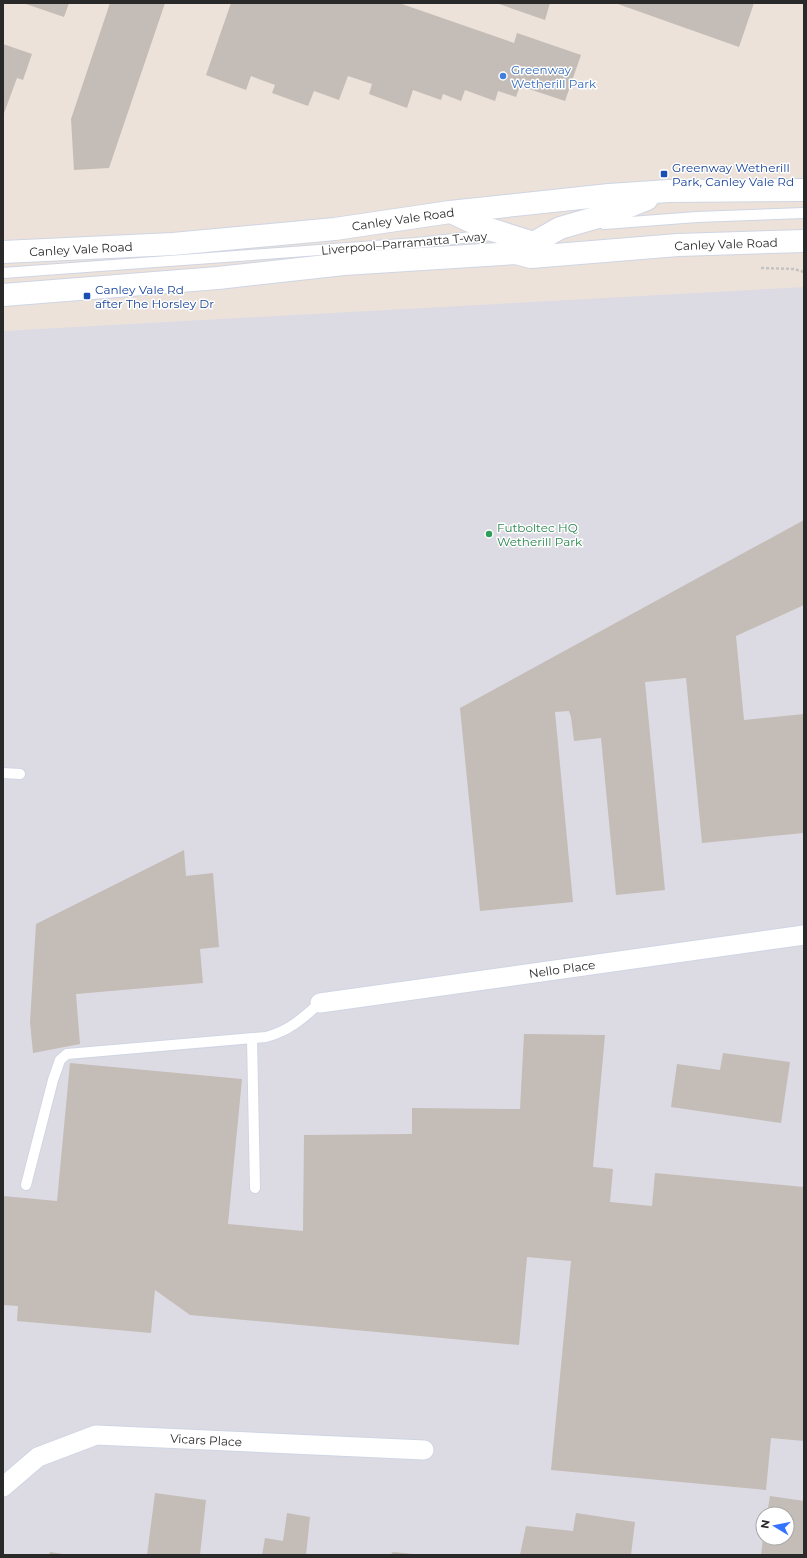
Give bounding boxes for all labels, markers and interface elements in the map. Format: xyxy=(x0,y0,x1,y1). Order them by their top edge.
place label: Greenway Wetherill Park xyxy=(511,62,597,91)
marker: Greenway Wetherill Park xyxy=(498,71,508,81)
place label: Greenway Wetherill Park, Canley Vale Rd xyxy=(672,160,794,189)
marker: Greenway Wetherill Park, Canley Vale Rd xyxy=(659,169,669,179)
street label: Canley Vale Road xyxy=(351,204,455,234)
street label: Liverpool–Parramatta T-way xyxy=(320,228,488,258)
street label: Canley Vale Road xyxy=(674,235,778,253)
street label: Canley Vale Road xyxy=(29,239,133,259)
place label: Canley Vale Rd after The Horsley Dr xyxy=(95,282,214,311)
marker: Canley Vale Rd after The Horsley Dr xyxy=(82,291,92,301)
place label: Futboltec HQ Wetherill Park xyxy=(497,520,583,549)
marker: Futboltec HQ Wetherill Park xyxy=(484,529,494,539)
street label: Nello Place xyxy=(528,957,596,981)
street label: Vicars Place xyxy=(170,1431,242,1449)
north arrow xyxy=(755,1506,795,1546)
text: N xyxy=(757,1519,773,1530)

